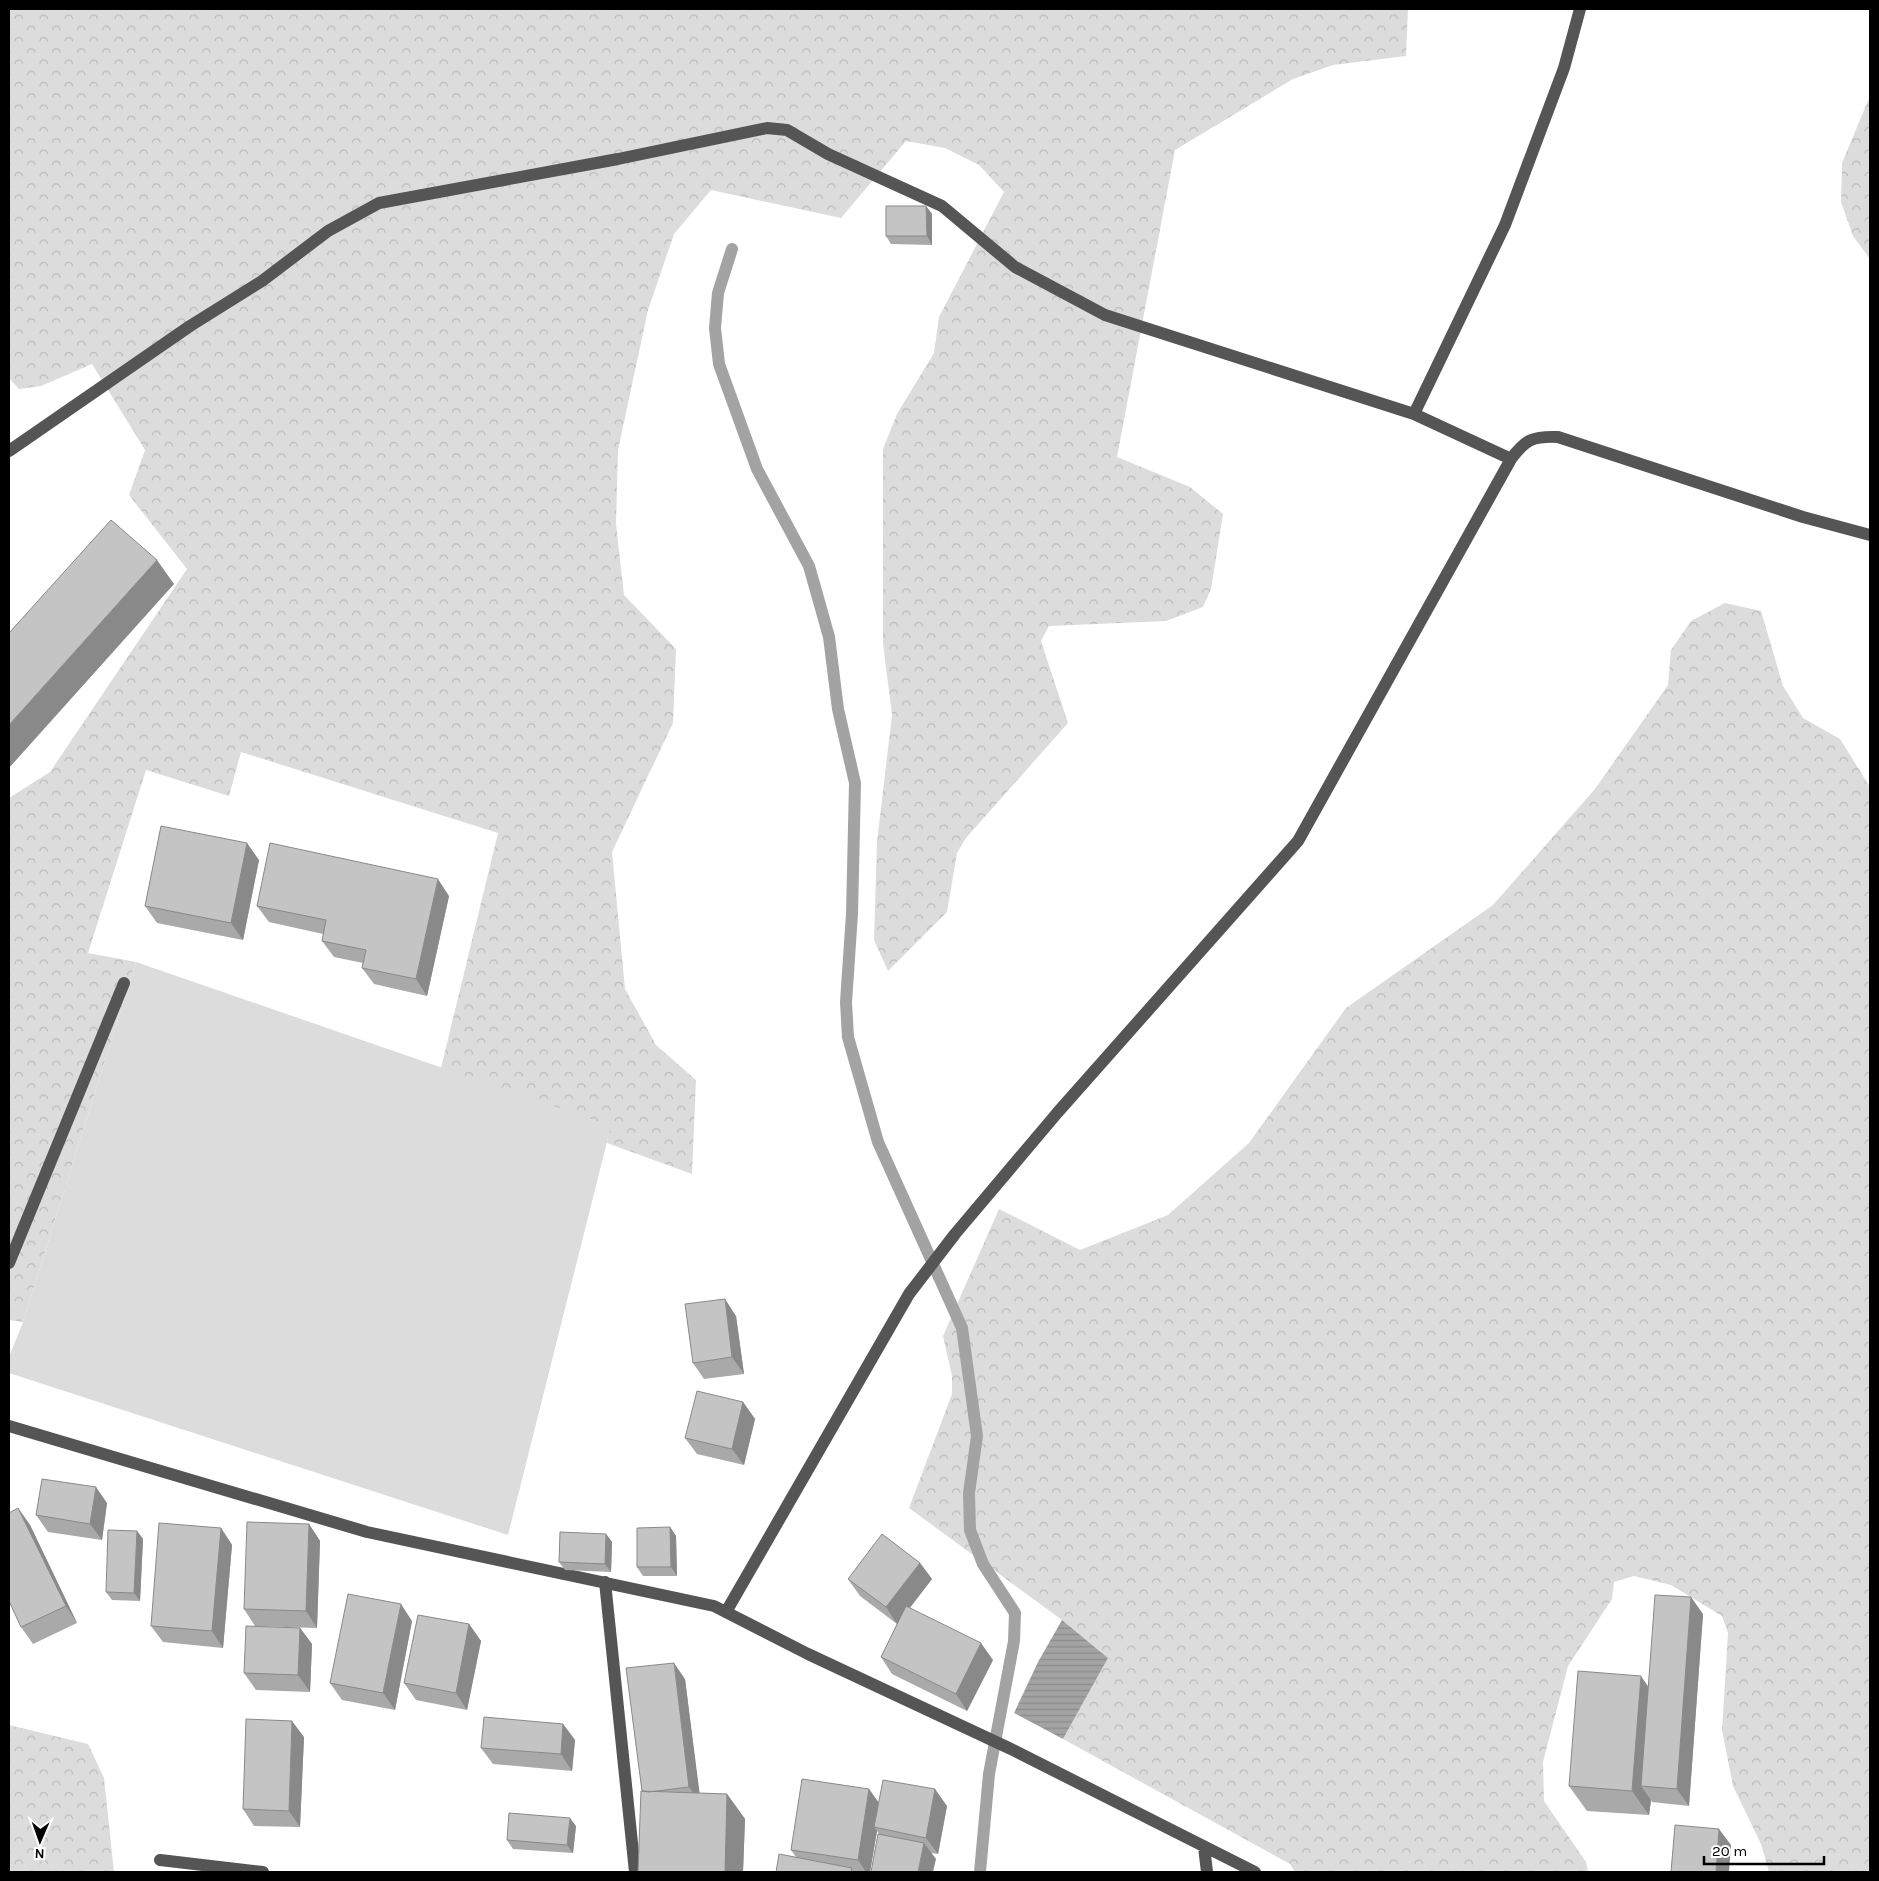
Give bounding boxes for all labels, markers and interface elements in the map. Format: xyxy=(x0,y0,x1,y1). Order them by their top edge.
north arrow xyxy=(15,1816,65,1866)
scale bar xyxy=(1704,1834,1824,1866)
text: 20 m xyxy=(1712,1842,1747,1860)
text: N xyxy=(34,1845,45,1862)

